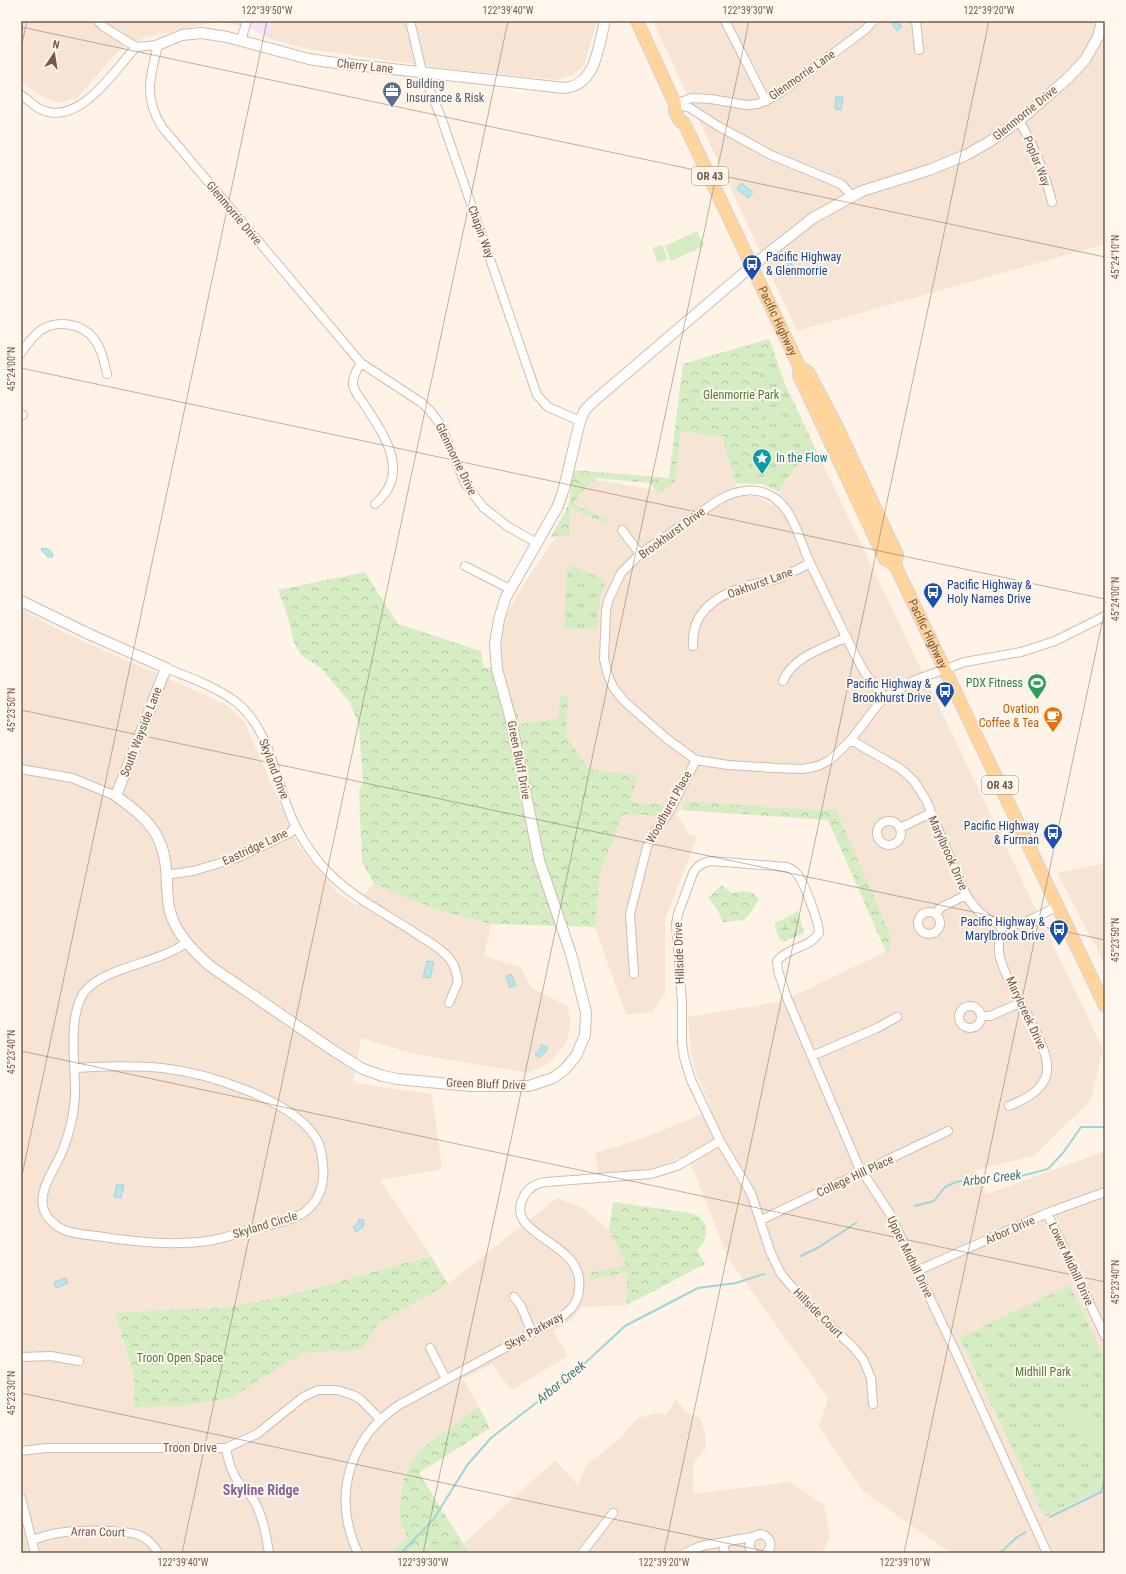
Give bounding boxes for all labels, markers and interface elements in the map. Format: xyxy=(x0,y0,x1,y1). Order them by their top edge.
text: 122°39'50"W xyxy=(242,5,293,16)
text: 122°39'40"W xyxy=(483,5,534,16)
text: 122°39'30"W xyxy=(723,5,774,16)
text: 122°39'20"W xyxy=(964,5,1015,16)
north arrow xyxy=(34,34,74,74)
text: N xyxy=(51,38,61,52)
street label: Glenmorrie Lane xyxy=(766,47,838,103)
street label: Cherry Lane xyxy=(336,56,394,76)
place label: Building Insurance & Risk xyxy=(406,77,485,105)
office icon: Building Insurance & Risk xyxy=(381,80,403,108)
street label: Glenmorrie Drive xyxy=(990,83,1060,143)
street label: Poplar Way xyxy=(1021,134,1053,188)
road number: OR 43 xyxy=(692,167,728,185)
street label: Glenmorrie Drive xyxy=(203,178,265,248)
street label: Chapin Way xyxy=(465,204,497,260)
text: 45°24'10"N xyxy=(1110,235,1121,279)
place label: Pacific Highway & Glenmorrie xyxy=(766,250,841,278)
bus stop icon: Pacific Highway & Glenmorrie xyxy=(741,253,763,281)
street label: Pacific Highway xyxy=(755,284,800,358)
text: 45°24'00"N xyxy=(6,347,17,391)
park label: Glenmorrie Park xyxy=(703,388,780,402)
street label: Glenmorrie Drive xyxy=(432,421,480,498)
place icon: In the Flow xyxy=(751,447,773,475)
place label: In the Flow xyxy=(776,451,828,465)
street label: Brookhurst Drive xyxy=(636,504,708,562)
street label: Oakhurst Lane xyxy=(726,565,795,601)
text: 45°24'00"N xyxy=(1110,577,1121,621)
place label: Pacific Highway & Holy Names Drive xyxy=(947,578,1032,606)
bus stop icon: Pacific Highway & Holy Names Drive xyxy=(922,581,944,609)
street label: Pacific Highway xyxy=(905,597,950,671)
sports icon: PDX Fitness xyxy=(1026,672,1048,700)
place label: PDX Fitness xyxy=(966,676,1023,690)
place label: Pacific Highway & Brookhurst Drive xyxy=(847,677,931,705)
bus stop icon: Pacific Highway & Brookhurst Drive xyxy=(934,680,956,708)
street label: South Wayside Lane xyxy=(117,685,165,779)
text: 45°23'50"N xyxy=(6,688,17,732)
place label: Ovation Coffee & Tea xyxy=(979,702,1039,730)
cafe icon: Ovation Coffee & Tea xyxy=(1042,705,1064,733)
street label: Green Bluff Drive xyxy=(505,719,534,801)
street label: Skyland Drive xyxy=(256,737,292,802)
street label: Woodhurst Place xyxy=(643,768,695,846)
road number: OR 43 xyxy=(982,776,1018,794)
street label: Marylbrook Drive xyxy=(925,814,971,893)
place label: Pacific Highway & Furman xyxy=(964,819,1039,847)
bus stop icon: Pacific Highway & Furman xyxy=(1042,822,1064,850)
street label: Eastridge Lane xyxy=(220,826,290,868)
place label: Pacific Highway & Marylbrook Drive xyxy=(961,915,1045,943)
bus stop icon: Pacific Highway & Marylbrook Drive xyxy=(1048,918,1070,946)
text: 45°23'50"N xyxy=(1110,918,1121,962)
street label: Hillside Drive xyxy=(671,921,687,984)
street label: Marylcreek Drive xyxy=(1003,974,1049,1052)
text: 45°23'40"N xyxy=(6,1030,17,1074)
street label: Green Bluff Drive xyxy=(446,1076,527,1092)
street label: College Hill Place xyxy=(814,1152,896,1200)
water label: Arbor Creek xyxy=(961,1167,1022,1189)
street label: Skyland Circle xyxy=(231,1208,299,1241)
street label: Arbor Drive xyxy=(983,1213,1037,1247)
street label: Upper Midhill Drive xyxy=(884,1214,936,1300)
street label: Lower Midhill Drive xyxy=(1046,1220,1097,1308)
text: 45°23'40"N xyxy=(1110,1260,1121,1304)
street label: Hillside Court xyxy=(790,1285,846,1341)
street label: Skye Parkway xyxy=(502,1309,566,1353)
park label: Troon Open Space xyxy=(137,1351,224,1365)
water label: Arbor Creek xyxy=(533,1357,589,1407)
park label: Midhill Park xyxy=(1015,1365,1072,1379)
text: 45°23'30"N xyxy=(6,1371,17,1415)
street label: Troon Drive xyxy=(163,1441,217,1455)
district label: Skyline Ridge xyxy=(223,1482,299,1498)
street label: Arran Court xyxy=(71,1525,126,1539)
text: 122°39'40"W xyxy=(158,1557,209,1568)
text: 122°39'30"W xyxy=(398,1557,449,1568)
text: 122°39'20"W xyxy=(639,1557,690,1568)
text: 122°39'10"W xyxy=(880,1557,931,1568)

